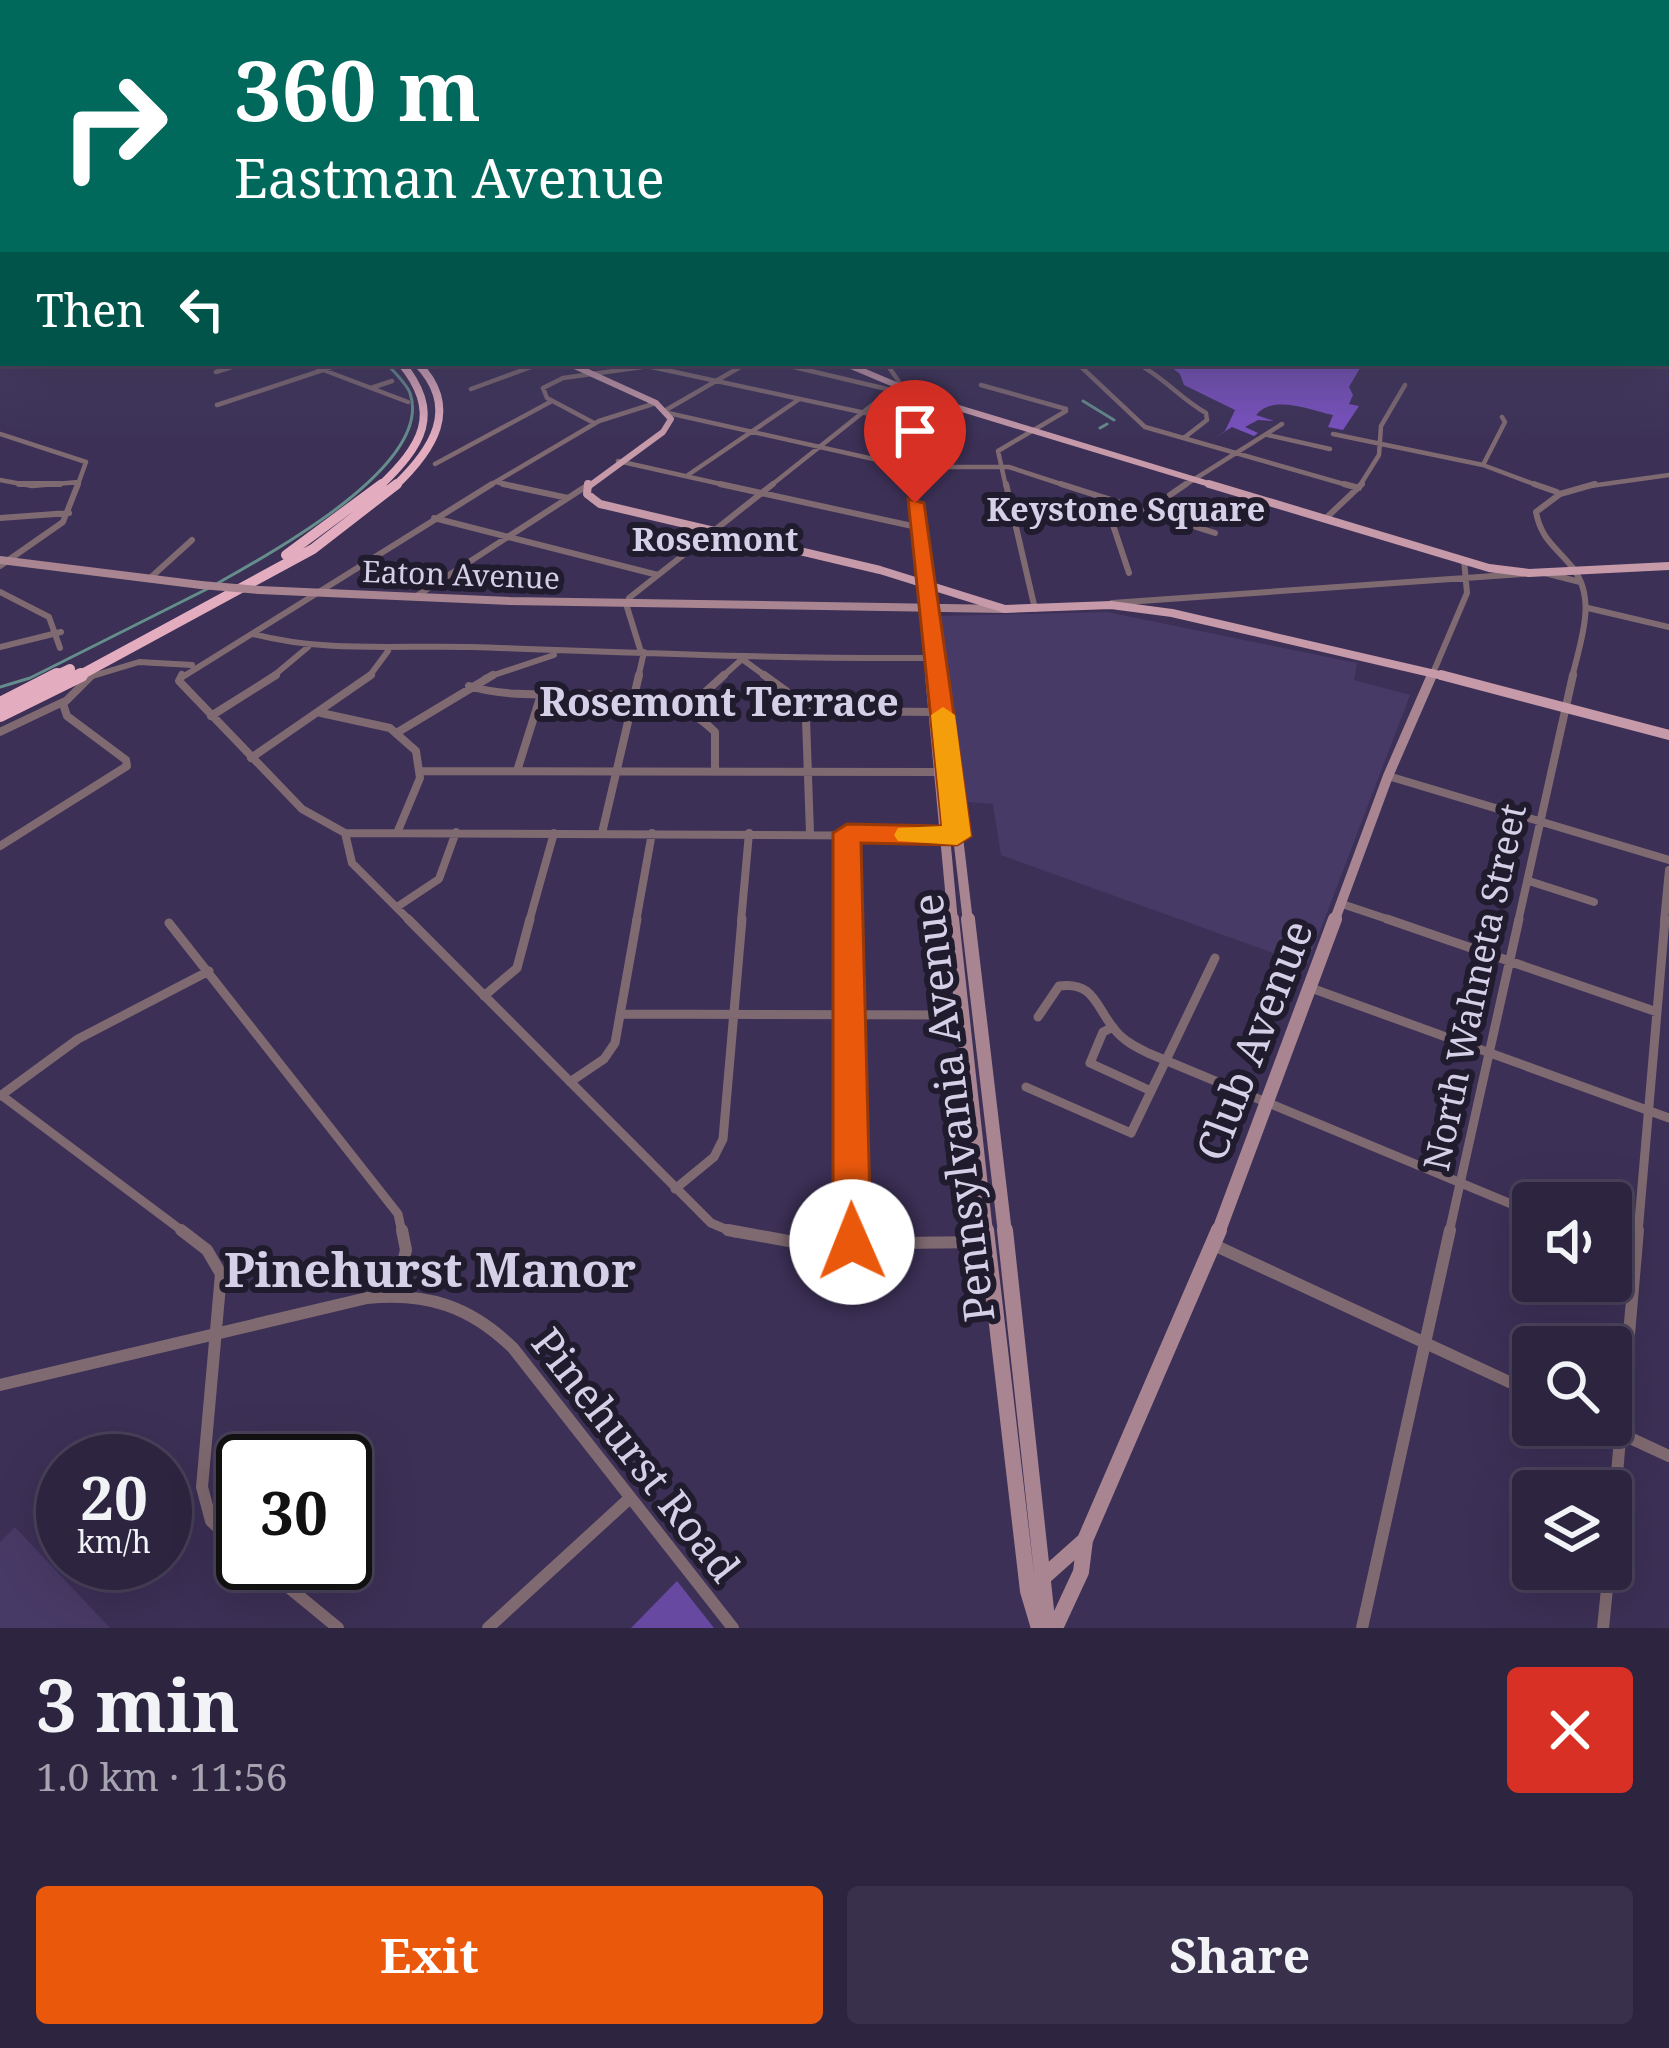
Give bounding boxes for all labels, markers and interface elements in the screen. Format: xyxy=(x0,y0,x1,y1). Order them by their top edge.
text: 360 m xyxy=(234,31,481,146)
icon: right xyxy=(36,48,192,204)
text: Eastman Avenue xyxy=(234,140,665,214)
icon: left xyxy=(169,276,235,342)
text: Then xyxy=(36,279,145,340)
pin xyxy=(864,380,966,503)
icon: arrive xyxy=(882,398,948,464)
district label: Keystone Square xyxy=(987,486,1265,531)
district label: Rosemont xyxy=(632,516,798,561)
street label: Eaton Avenue xyxy=(361,550,561,598)
district label: Rosemont Terrace xyxy=(539,674,899,727)
street label: North Wahneta Street xyxy=(1411,799,1537,1175)
street label: Pennsylvania Avenue xyxy=(897,891,1007,1325)
street label: Club Avenue xyxy=(1181,912,1325,1168)
position arrow xyxy=(789,1179,915,1305)
map controls xyxy=(1512,1182,1632,1590)
button: sound xyxy=(1512,1182,1632,1302)
district label: Pinehurst Manor xyxy=(224,1236,636,1301)
street label: Pinehurst Road xyxy=(520,1315,754,1593)
button: search xyxy=(1512,1326,1632,1446)
speed limit sign: 30 xyxy=(216,1434,372,1590)
text: 20 xyxy=(80,1456,148,1538)
button: layers xyxy=(1512,1470,1632,1590)
text: km/h xyxy=(77,1521,151,1562)
text: 3 min xyxy=(36,1655,240,1753)
button: close xyxy=(1507,1667,1633,1793)
text: 1.0 km · 11:56 xyxy=(36,1749,288,1802)
button: Exit xyxy=(36,1886,823,2024)
button: Share xyxy=(847,1886,1633,2024)

